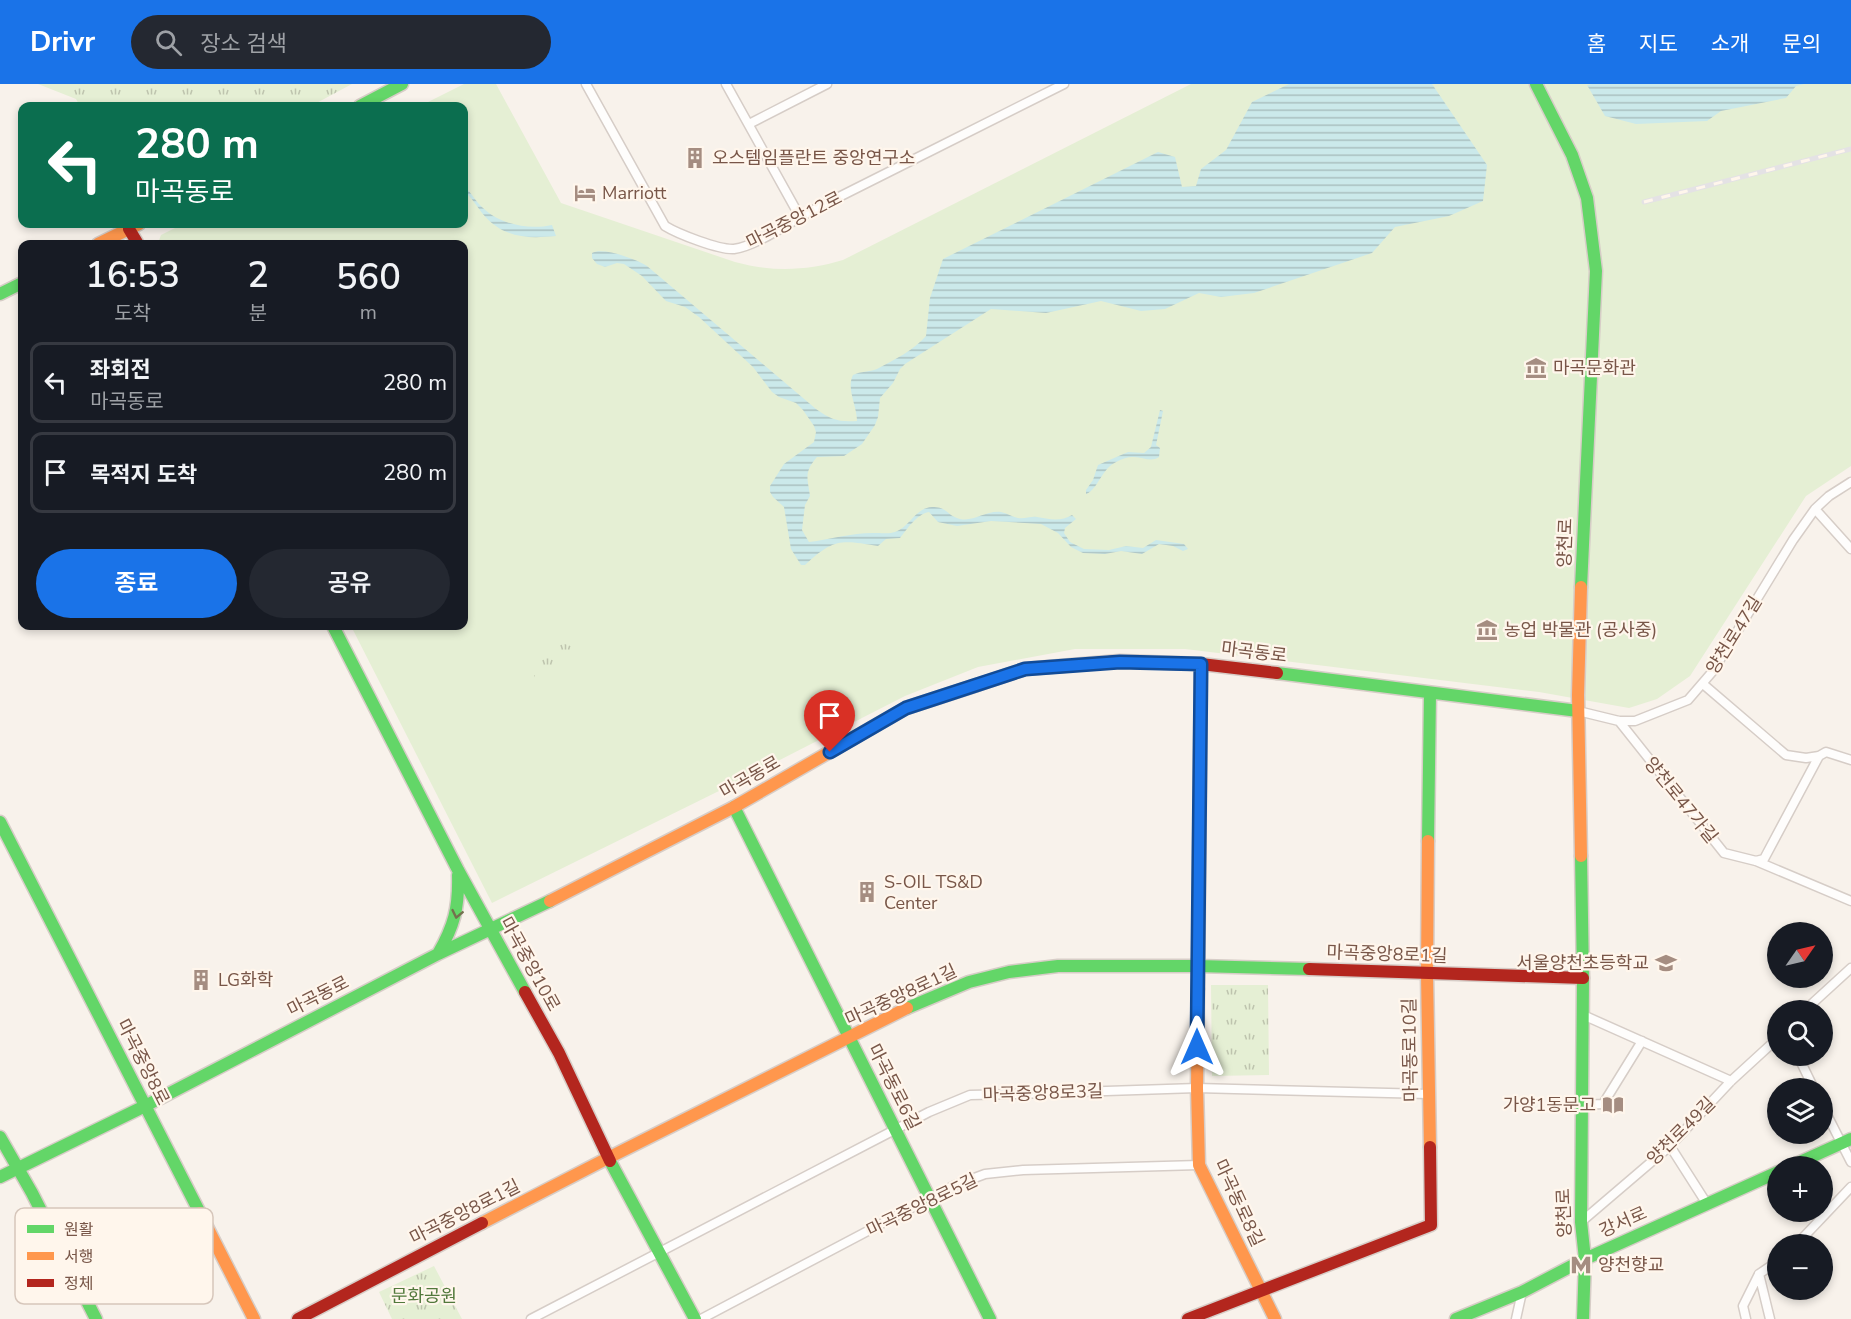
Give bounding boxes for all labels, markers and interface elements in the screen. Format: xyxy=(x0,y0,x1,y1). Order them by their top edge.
search box xyxy=(131,15,551,69)
text: Drivr xyxy=(30,23,95,61)
icon: search xyxy=(152,26,185,59)
text: 장소 검색 xyxy=(200,29,287,59)
text: 홈 xyxy=(1587,30,1606,58)
text: 지도 xyxy=(1639,30,1678,58)
text: 소개 xyxy=(1711,30,1749,58)
text: 문의 xyxy=(1782,30,1821,58)
text: 280 m xyxy=(135,116,259,173)
icon: left xyxy=(36,126,114,204)
building icon: 오스템임플란트 중앙연구소 xyxy=(683,146,707,170)
place label: 오스템임플란트 중앙연구소 xyxy=(712,146,915,170)
text: 마곡동로 xyxy=(135,174,234,211)
hotel icon: Marriott xyxy=(573,181,597,205)
place label: Marriott xyxy=(602,181,667,205)
street label: 마곡중앙12로 xyxy=(742,186,846,254)
text: 16:53 xyxy=(85,251,180,300)
text: 2 xyxy=(247,251,269,300)
text: 560 xyxy=(336,253,401,302)
text: m xyxy=(360,299,377,326)
text: 도착 xyxy=(114,300,151,327)
text: 분 xyxy=(249,300,267,327)
text: 좌회전 xyxy=(90,355,151,385)
museum icon: 마곡문화관 xyxy=(1524,356,1548,380)
place label: 마곡문화관 xyxy=(1553,356,1636,380)
icon: left xyxy=(39,366,72,399)
text: 280 m xyxy=(383,368,447,398)
text: 마곡동로 xyxy=(90,388,164,415)
icon: arrive xyxy=(39,456,72,489)
text: 280 m xyxy=(383,458,447,488)
text: 목적지 도착 xyxy=(90,460,197,490)
street label: 양천로 xyxy=(1552,518,1578,568)
button: 종료 xyxy=(36,549,237,618)
button: 공유 xyxy=(249,549,450,618)
street label: 양천로47길 xyxy=(1701,591,1767,679)
museum icon: 농업 박물관 (공사중) xyxy=(1475,618,1499,642)
place label: 농업 박물관 (공사중) xyxy=(1504,618,1657,642)
street label: 마곡동로 xyxy=(1220,636,1288,668)
pin xyxy=(804,690,855,752)
icon: arrive xyxy=(813,699,846,732)
street label: 마곡동로 xyxy=(715,750,785,804)
street label: 양천로47가길 xyxy=(1639,752,1723,848)
place label: S-OIL TS&D Center xyxy=(884,870,983,915)
building icon: S-OIL TS&D Center xyxy=(855,880,879,904)
one-way arrow xyxy=(451,909,464,919)
street label: 마곡중앙10로 xyxy=(494,913,566,1015)
north arrow xyxy=(1767,922,1833,988)
map controls xyxy=(1767,922,1833,1300)
street label: 마곡중앙8로1길 xyxy=(1326,940,1448,968)
place label: 서울양천초등학교 xyxy=(1517,951,1649,975)
school or university icon: 서울양천초등학교 xyxy=(1654,951,1678,975)
street label: 마곡중앙8로1길 xyxy=(841,959,961,1031)
building icon: LG화학 xyxy=(189,968,213,992)
place label: LG화학 xyxy=(218,968,273,992)
street label: 마곡동로 xyxy=(283,970,353,1022)
street label: 마곡동로10길 xyxy=(1397,998,1423,1102)
button: search xyxy=(1767,1000,1833,1066)
street label: 마곡중앙8로 xyxy=(111,1015,175,1109)
position arrow xyxy=(1165,1015,1229,1079)
street label: 마곡동로6길 xyxy=(862,1040,926,1134)
button: layers xyxy=(1767,1078,1833,1144)
street label: 마곡중앙8로3길 xyxy=(982,1079,1104,1107)
street label: 양천로49길 xyxy=(1641,1091,1721,1171)
place label: 가양1동문고 xyxy=(1502,1093,1596,1117)
library icon: 가양1동문고 xyxy=(1601,1093,1625,1117)
street label: 마곡동로8길 xyxy=(1208,1156,1270,1250)
button: + xyxy=(1767,1156,1833,1222)
street label: 마곡중앙8로5길 xyxy=(862,1168,982,1242)
street label: 마곡중앙8로1길 xyxy=(406,1174,524,1250)
street label: 양천로 xyxy=(1551,1188,1577,1238)
street label: 강서로 xyxy=(1595,1201,1651,1243)
legend xyxy=(15,1208,213,1304)
text: 원활 xyxy=(64,1219,94,1241)
button: − xyxy=(1767,1234,1833,1300)
text: 서행 xyxy=(64,1246,93,1268)
metro station icon: 양천향교 xyxy=(1569,1253,1593,1277)
place label: 양천향교 xyxy=(1598,1253,1664,1277)
text: 정체 xyxy=(64,1273,93,1295)
park label: 문화공원 xyxy=(391,1284,457,1308)

